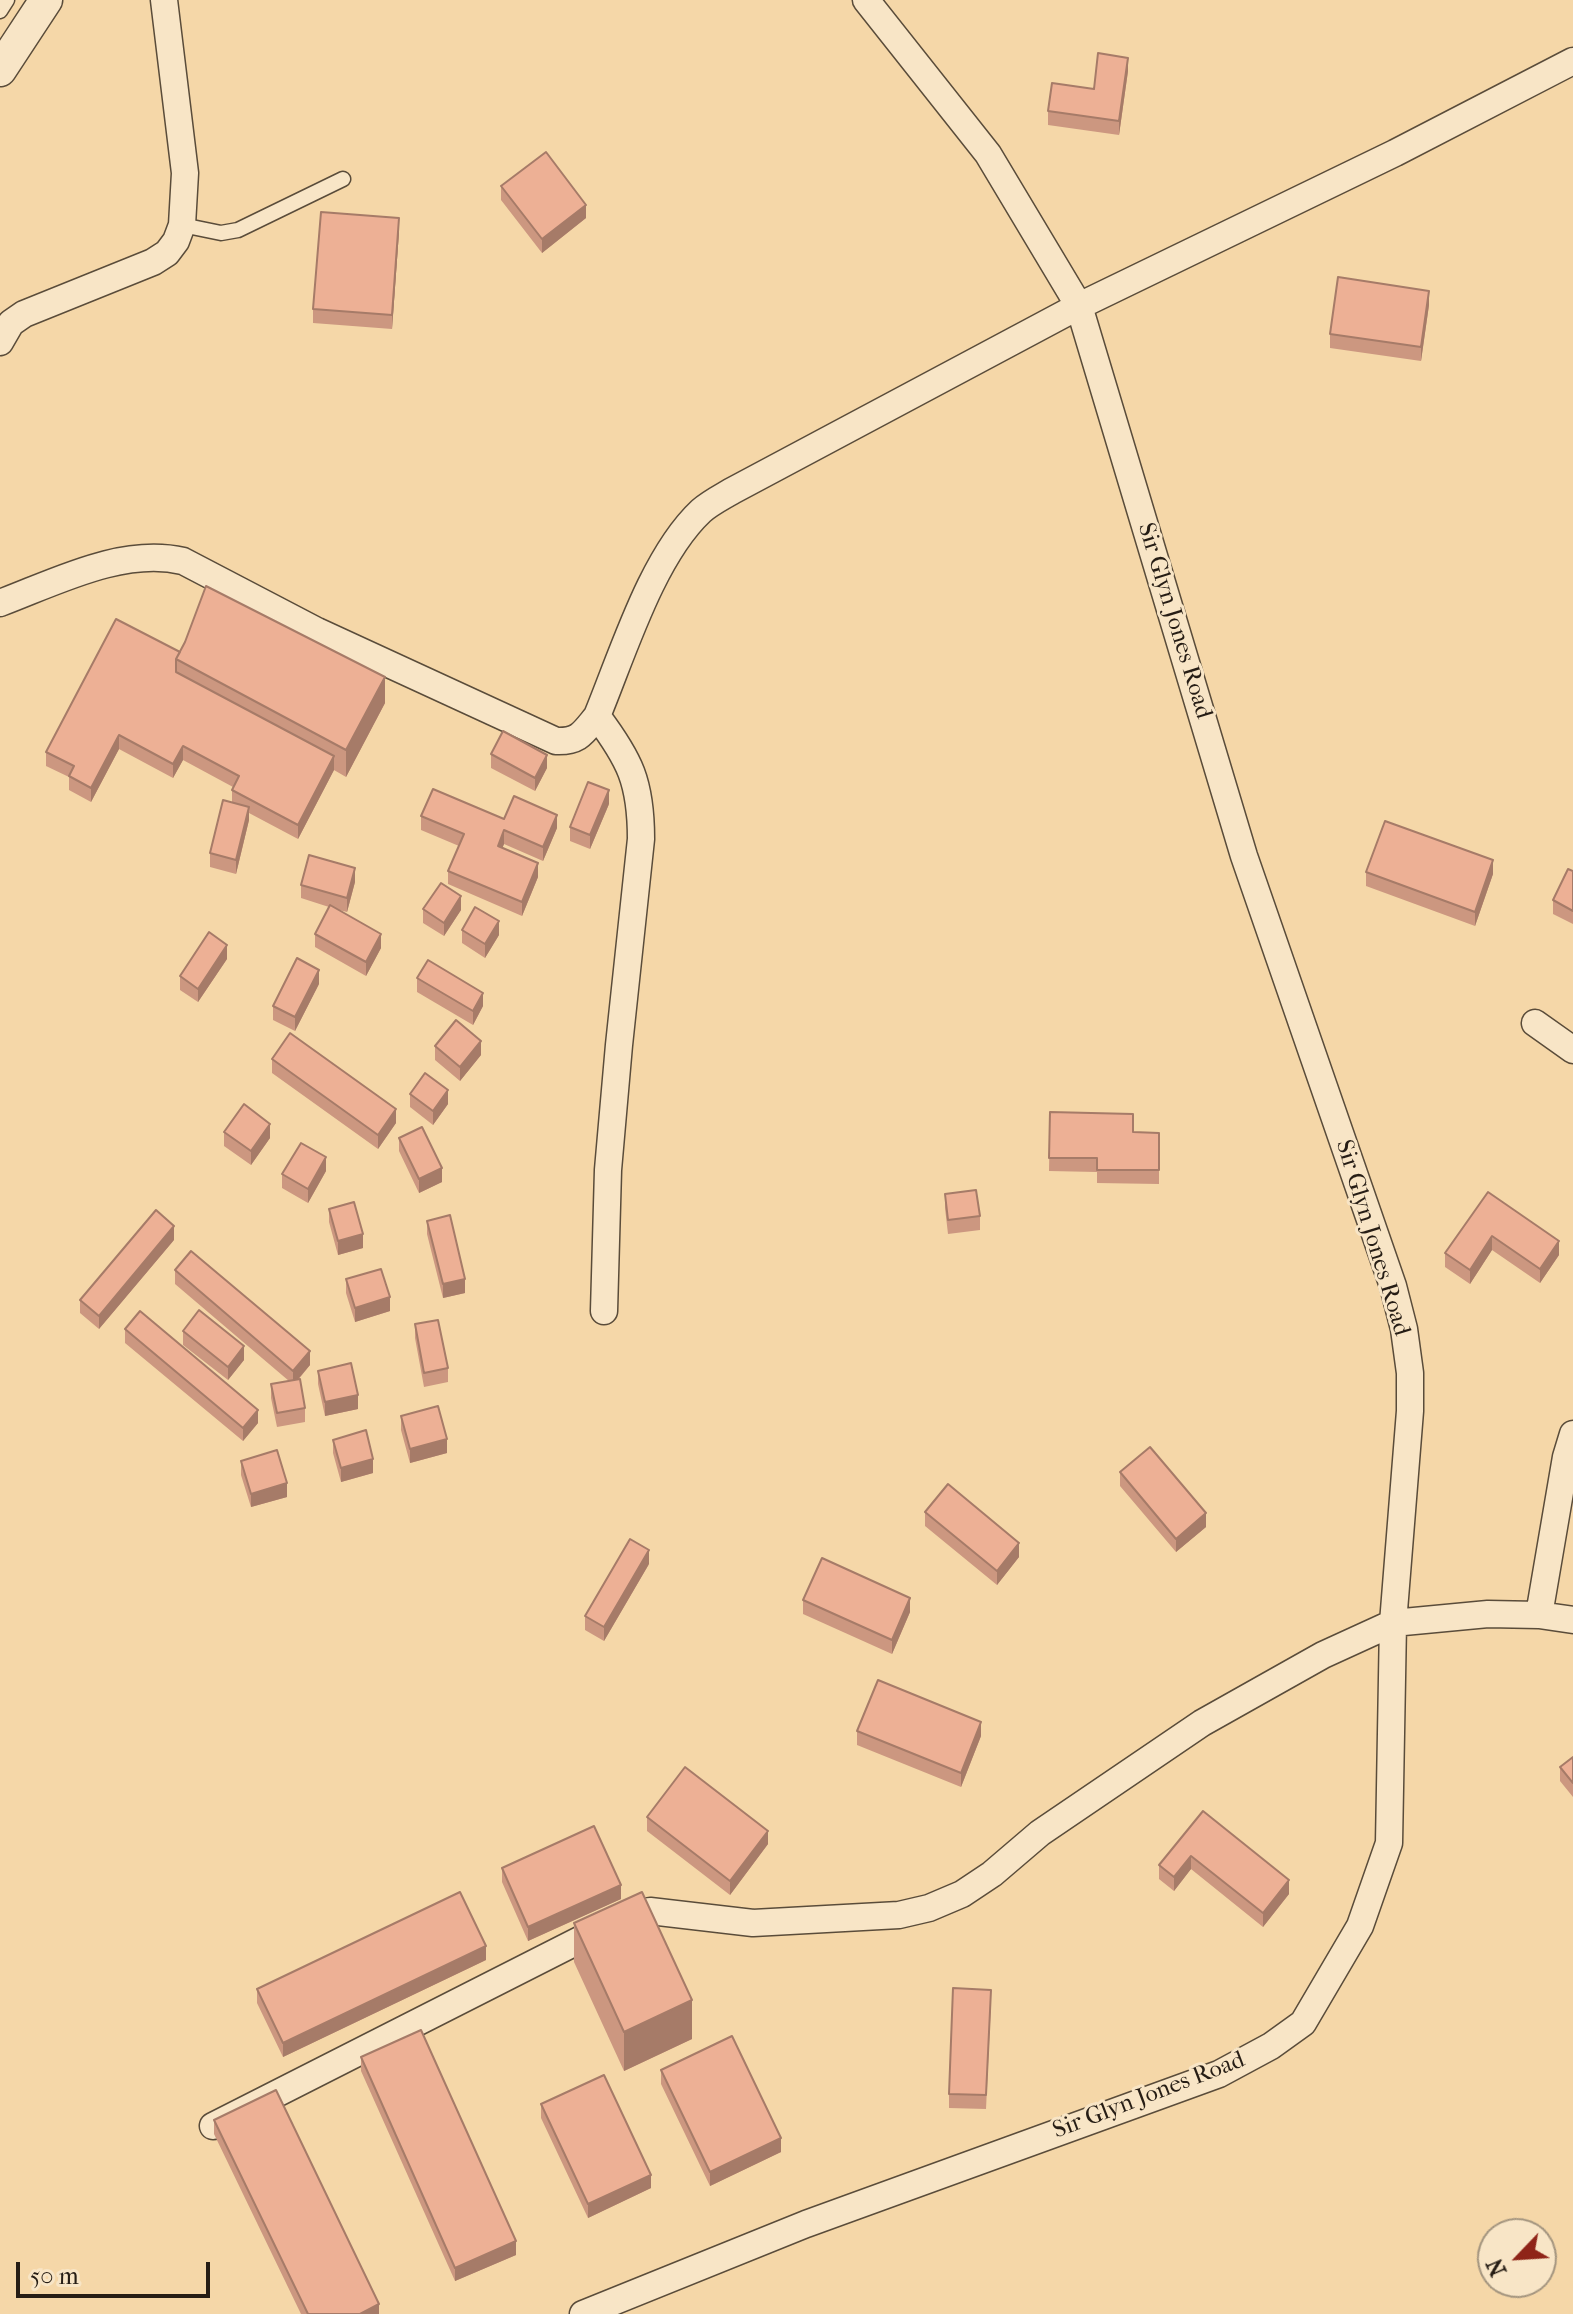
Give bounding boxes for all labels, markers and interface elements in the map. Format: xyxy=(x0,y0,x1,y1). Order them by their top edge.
street label: Sir Glyn Jones Road xyxy=(1131,520,1217,722)
street label: Sir Glyn Jones Road xyxy=(1329,1137,1415,1339)
street label: Sir Glyn Jones Road xyxy=(1049,2046,1249,2146)
north arrow xyxy=(1477,2218,1557,2298)
scale bar xyxy=(20,2246,214,2296)
text: N xyxy=(1482,2254,1512,2280)
text: 50 m xyxy=(30,2262,79,2290)

